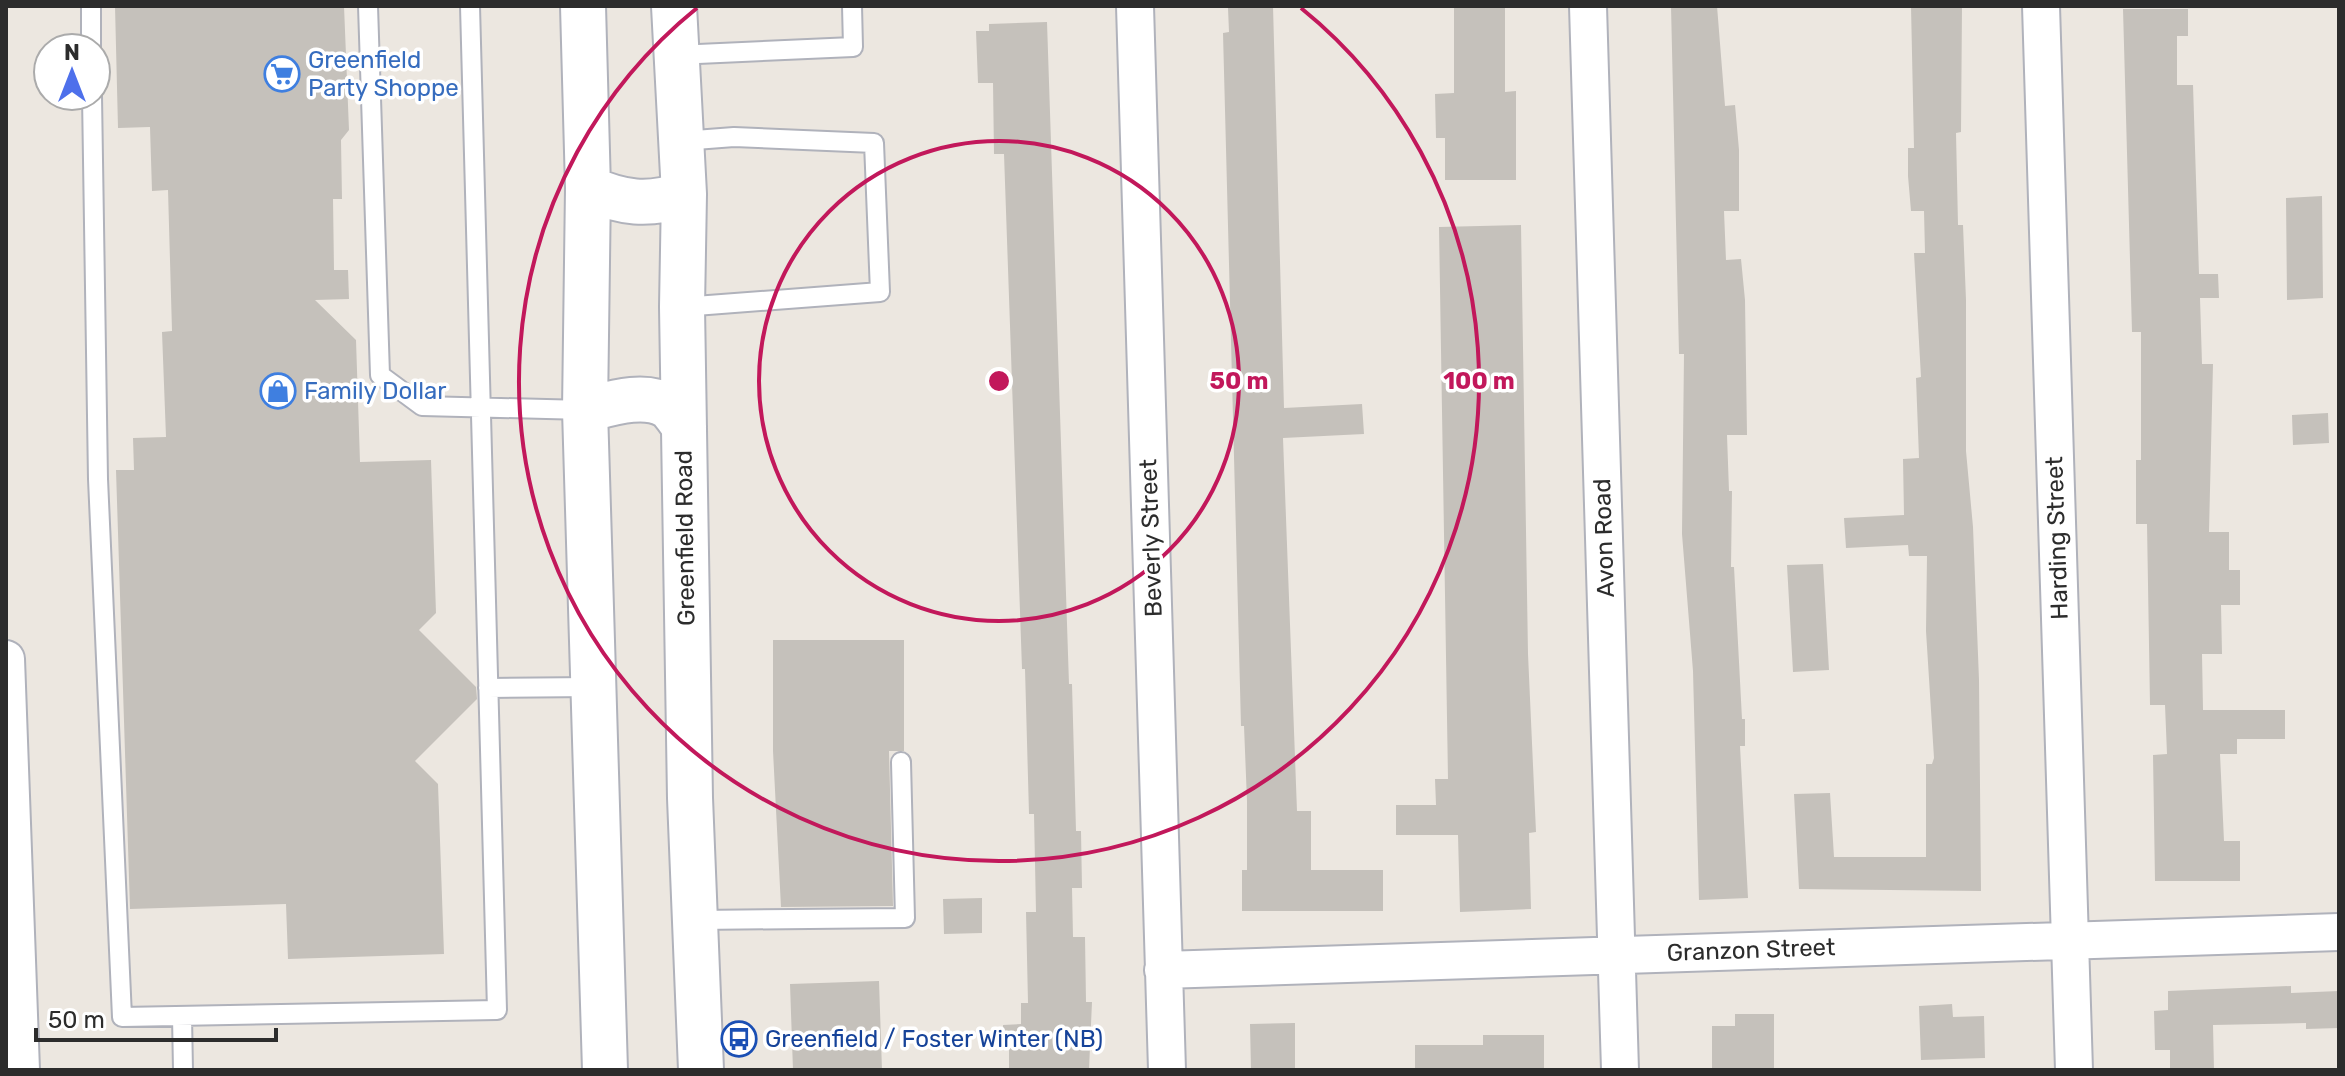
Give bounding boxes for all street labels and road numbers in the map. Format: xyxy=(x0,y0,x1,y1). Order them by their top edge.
street label: Greenfield Road xyxy=(669,450,701,626)
street label: Harding Street xyxy=(2040,456,2074,620)
street label: Beverly Street xyxy=(1134,458,1168,618)
street label: Avon Road xyxy=(1588,478,1620,598)
street label: Granzon Street xyxy=(1666,933,1836,967)

